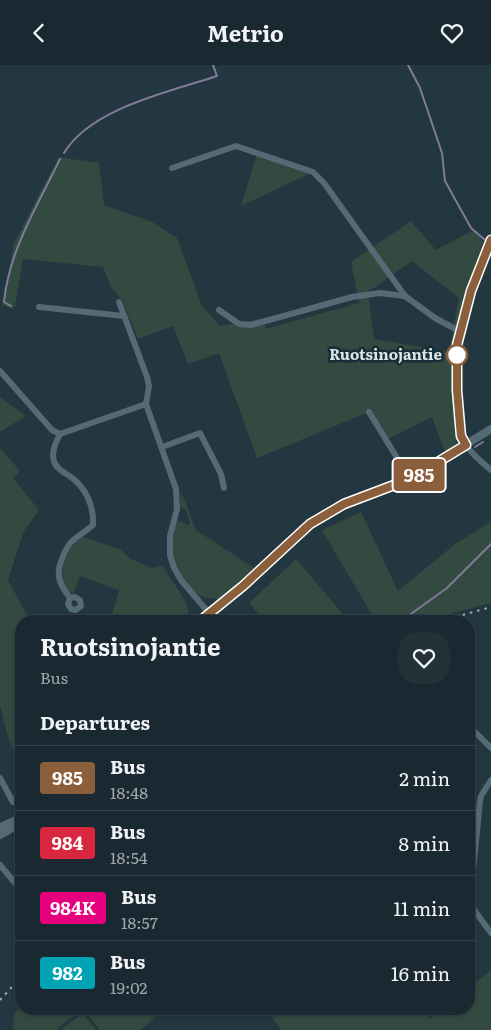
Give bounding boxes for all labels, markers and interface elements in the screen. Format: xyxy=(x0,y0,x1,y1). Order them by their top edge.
text: Metrio xyxy=(207,16,284,49)
icon: back xyxy=(25,19,53,47)
icon: heart xyxy=(438,19,466,47)
place label: Ruotsinojantie xyxy=(329,342,442,365)
marker: Ruotsinojantie xyxy=(446,344,468,366)
line badge: 985 xyxy=(390,459,448,491)
text: 985 xyxy=(404,461,434,488)
text: Ruotsinojantie xyxy=(40,628,221,663)
button: heart xyxy=(398,632,450,684)
text: Bus xyxy=(40,665,68,689)
text: Departures xyxy=(40,708,150,736)
text: Bus xyxy=(110,752,145,780)
text: 985 xyxy=(52,764,83,791)
text: 2 min xyxy=(399,764,450,792)
text: 18:48 xyxy=(110,780,148,804)
text: Bus xyxy=(110,817,145,845)
text: 984 xyxy=(52,829,83,856)
text: 8 min xyxy=(398,829,450,857)
text: 18:54 xyxy=(110,845,148,869)
text: Bus xyxy=(121,882,156,910)
text: 984K xyxy=(50,894,96,921)
text: 11 min xyxy=(393,894,450,922)
text: 18:57 xyxy=(121,910,158,934)
text: Bus xyxy=(110,947,145,975)
text: 982 xyxy=(52,959,83,986)
text: 16 min xyxy=(391,959,450,987)
text: 19:02 xyxy=(110,975,147,999)

